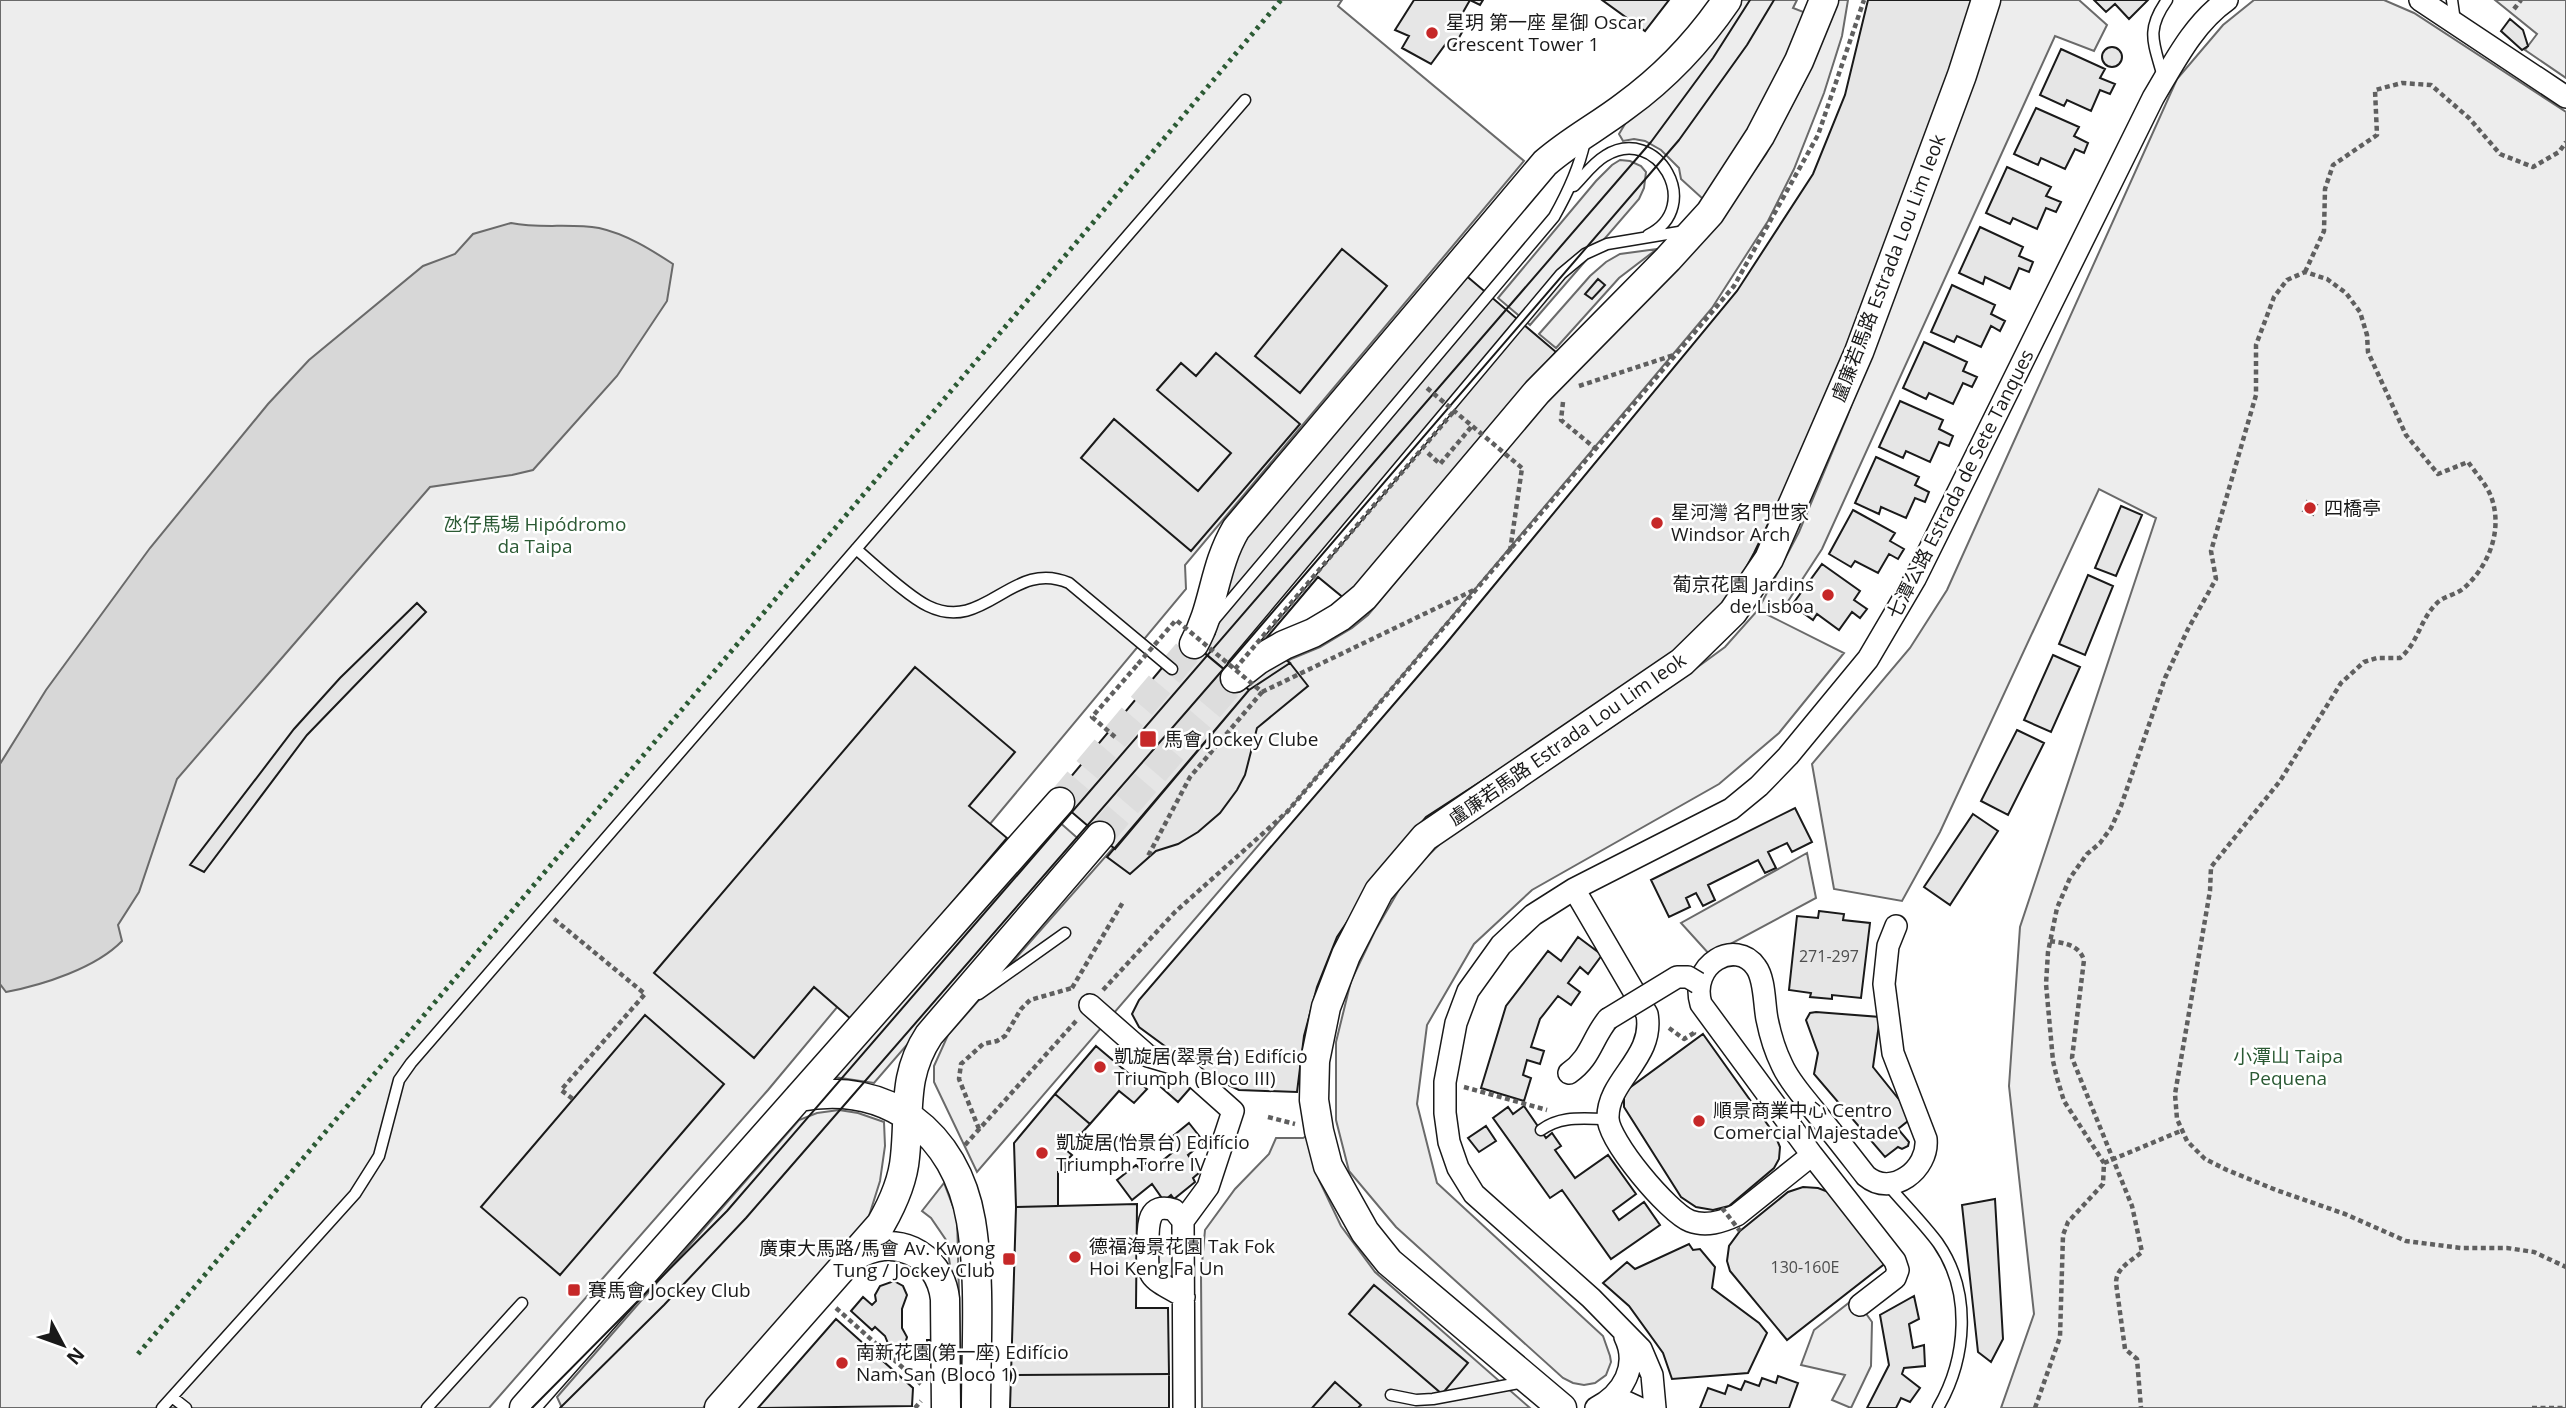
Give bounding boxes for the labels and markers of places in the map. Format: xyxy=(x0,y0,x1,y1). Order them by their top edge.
place label: 星玥 第一座 星御 Oscar Crescent Tower 1 xyxy=(1446,9,1645,57)
marker: 星玥 第一座 星御 Oscar Crescent Tower 1 xyxy=(1424,25,1440,41)
place label: 四橋亭 xyxy=(2324,495,2381,521)
place label: 星河灣 名門世家 Windsor Arch xyxy=(1671,499,1809,547)
marker: 四橋亭 xyxy=(2302,500,2318,516)
marker: 星河灣 名門世家 Windsor Arch xyxy=(1649,515,1665,531)
place label: 葡京花園 Jardins de Lisboa xyxy=(1673,571,1814,619)
marker: 葡京花園 Jardins de Lisboa xyxy=(1820,587,1836,603)
place label: 馬會 Jockey Clube xyxy=(1164,726,1318,752)
marker: 馬會 Jockey Clube xyxy=(1138,729,1158,749)
place label: 凱旋居(翠景台) Edifício Triumph (Bloco III) xyxy=(1114,1043,1308,1091)
marker: 凱旋居(翠景台) Edifício Triumph (Bloco III) xyxy=(1092,1059,1108,1075)
place label: 順景商業中心 Centro Comercial Majestade xyxy=(1713,1097,1898,1145)
marker: 順景商業中心 Centro Comercial Majestade xyxy=(1691,1113,1707,1129)
place label: 凱旋居(怡景台) Edifício Triumph Torre IV xyxy=(1056,1129,1250,1177)
marker: 凱旋居(怡景台) Edifício Triumph Torre IV xyxy=(1034,1145,1050,1161)
place label: 德福海景花園 Tak Fok Hoi Keng Fa Un xyxy=(1089,1233,1275,1281)
place label: 廣東大馬路/馬會 Av. Kwong Tung / Jockey Club xyxy=(759,1235,995,1283)
marker: 德福海景花園 Tak Fok Hoi Keng Fa Un xyxy=(1067,1249,1083,1265)
marker: 廣東大馬路/馬會 Av. Kwong Tung / Jockey Club xyxy=(1001,1251,1017,1267)
place label: 賽馬會 Jockey Club xyxy=(588,1277,751,1303)
marker: 賽馬會 Jockey Club xyxy=(566,1282,582,1298)
place label: 南新花園(第一座) Edifício Nam San (Bloco 1) xyxy=(856,1339,1069,1387)
marker: 南新花園(第一座) Edifício Nam San (Bloco 1) xyxy=(834,1355,850,1371)

